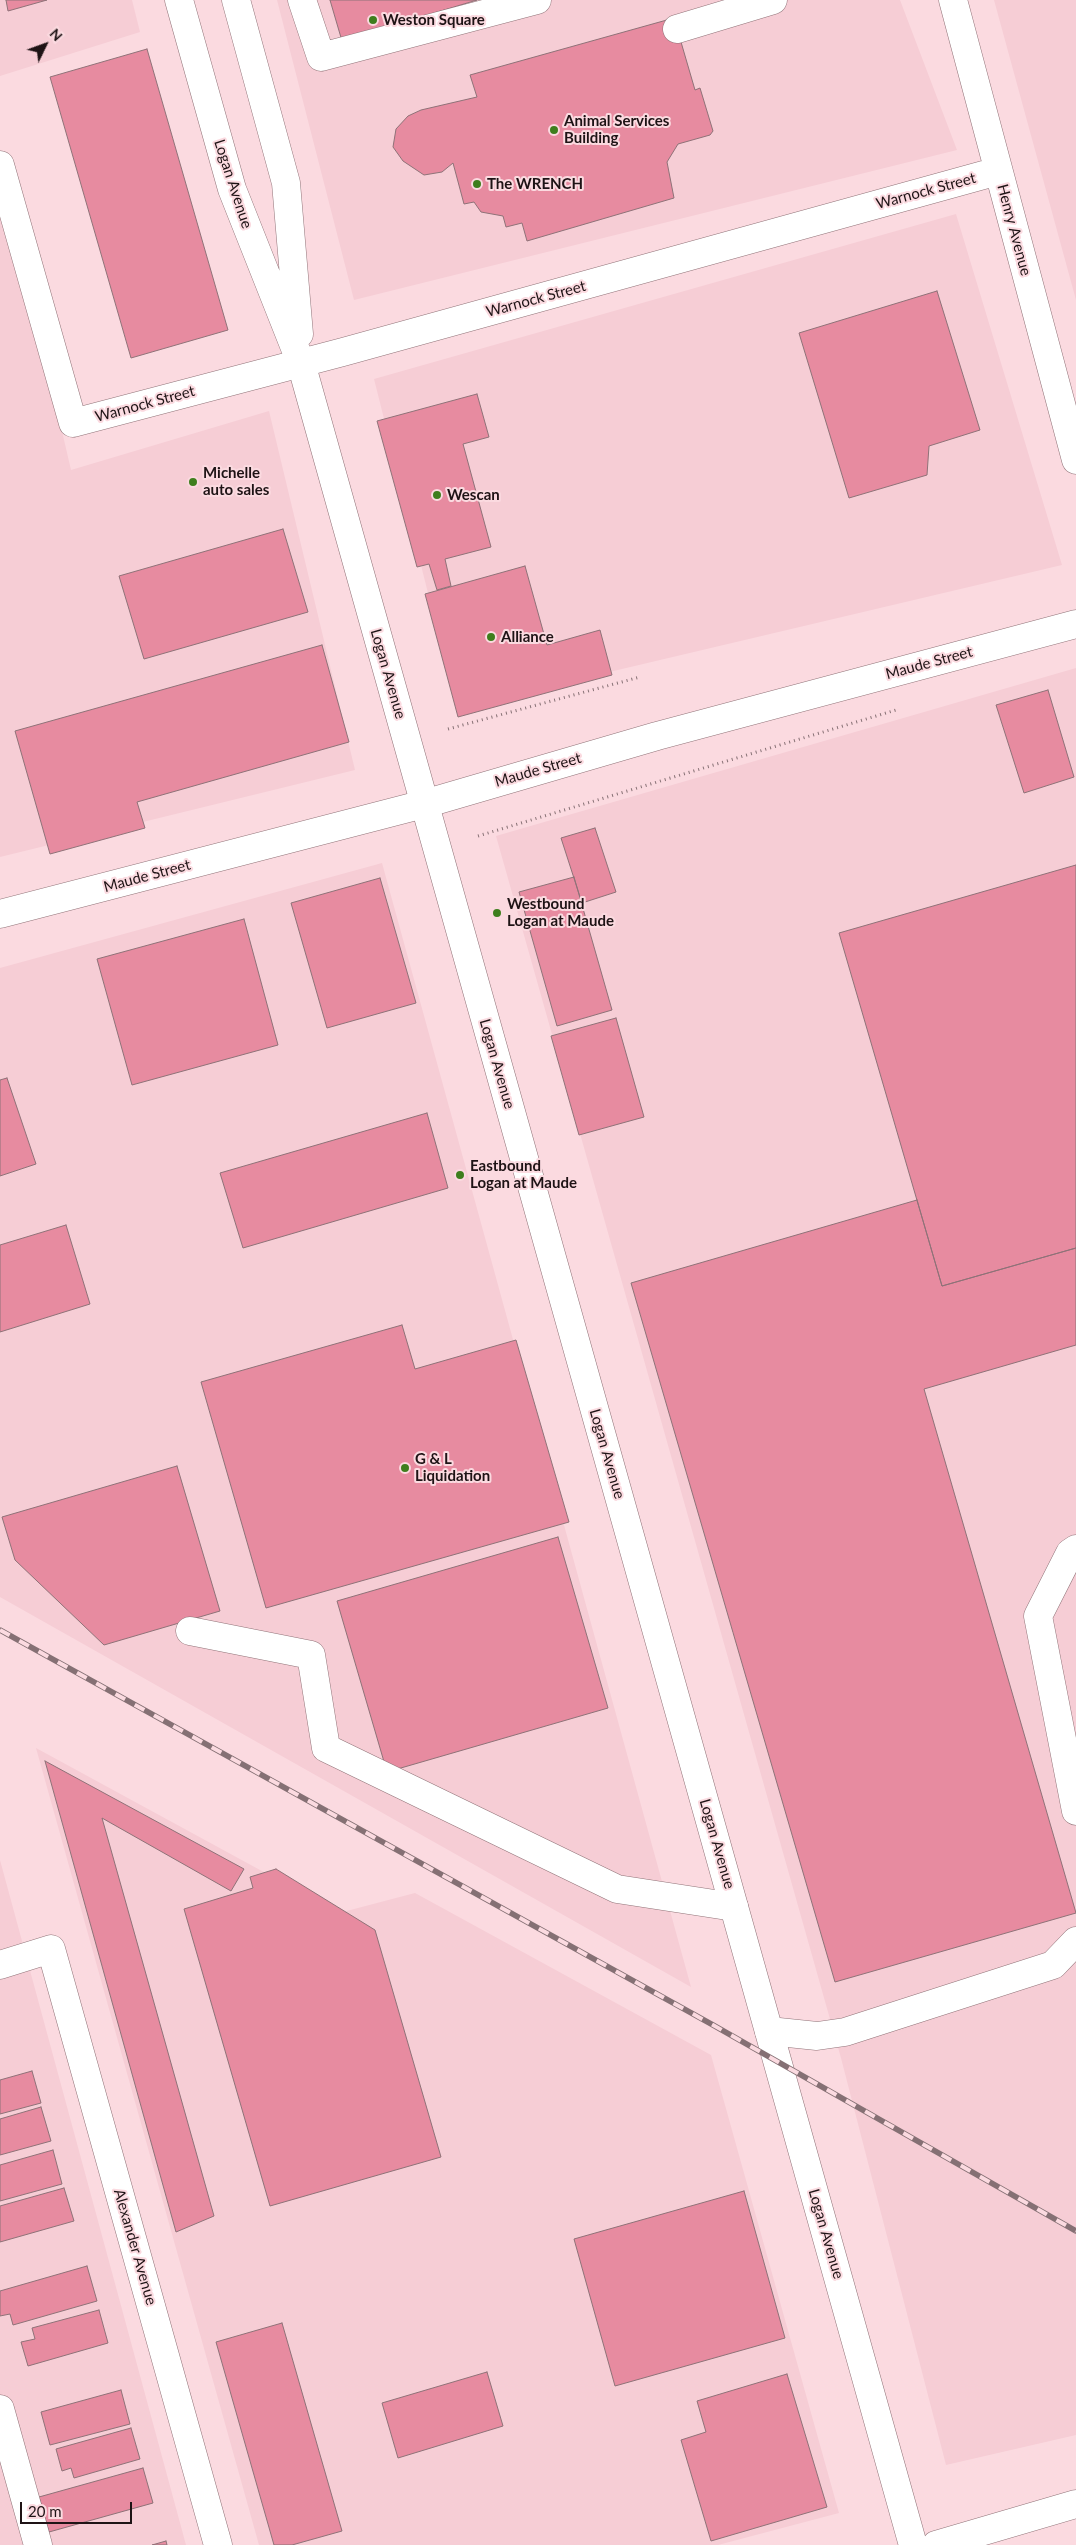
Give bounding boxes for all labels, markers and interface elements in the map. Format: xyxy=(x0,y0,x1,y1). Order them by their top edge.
place label: Weston Square xyxy=(383,11,485,29)
marker: Weston Square xyxy=(367,14,379,26)
north arrow xyxy=(20,20,70,70)
text: N xyxy=(47,25,66,44)
place label: Animal Services Building xyxy=(564,112,669,147)
marker: Animal Services Building xyxy=(548,124,560,136)
street label: Logan Avenue xyxy=(210,137,256,231)
street label: Warnock Street xyxy=(874,169,978,213)
place label: The WRENCH xyxy=(487,175,583,193)
marker: The WRENCH xyxy=(471,178,483,190)
street label: Henry Avenue xyxy=(993,182,1035,278)
street label: Warnock Street xyxy=(484,277,588,321)
street label: Warnock Street xyxy=(93,382,197,426)
place label: Michelle auto sales xyxy=(203,464,269,499)
marker: Michelle auto sales xyxy=(187,476,199,488)
place label: Wescan xyxy=(447,486,500,504)
marker: Wescan xyxy=(431,489,443,501)
street label: Logan Avenue xyxy=(367,627,409,721)
place label: Alliance xyxy=(501,628,554,646)
marker: Alliance xyxy=(485,631,497,643)
street label: Maude Street xyxy=(884,643,974,683)
street label: Maude Street xyxy=(493,749,583,791)
street label: Maude Street xyxy=(102,856,192,896)
place label: Westbound Logan at Maude xyxy=(507,895,614,930)
marker: Westbound Logan at Maude xyxy=(491,907,503,919)
street label: Logan Avenue xyxy=(476,1017,518,1111)
place label: Eastbound Logan at Maude xyxy=(470,1157,577,1192)
marker: Eastbound Logan at Maude xyxy=(454,1169,466,1181)
street label: Logan Avenue xyxy=(586,1407,628,1501)
place label: G & L Liquidation xyxy=(415,1450,490,1485)
marker: G & L Liquidation xyxy=(399,1462,411,1474)
street label: Logan Avenue xyxy=(696,1797,738,1891)
street label: Alexander Avenue xyxy=(110,2187,160,2307)
street label: Logan Avenue xyxy=(805,2187,847,2281)
scale bar xyxy=(22,2492,135,2524)
text: 20 m xyxy=(28,2502,62,2520)

